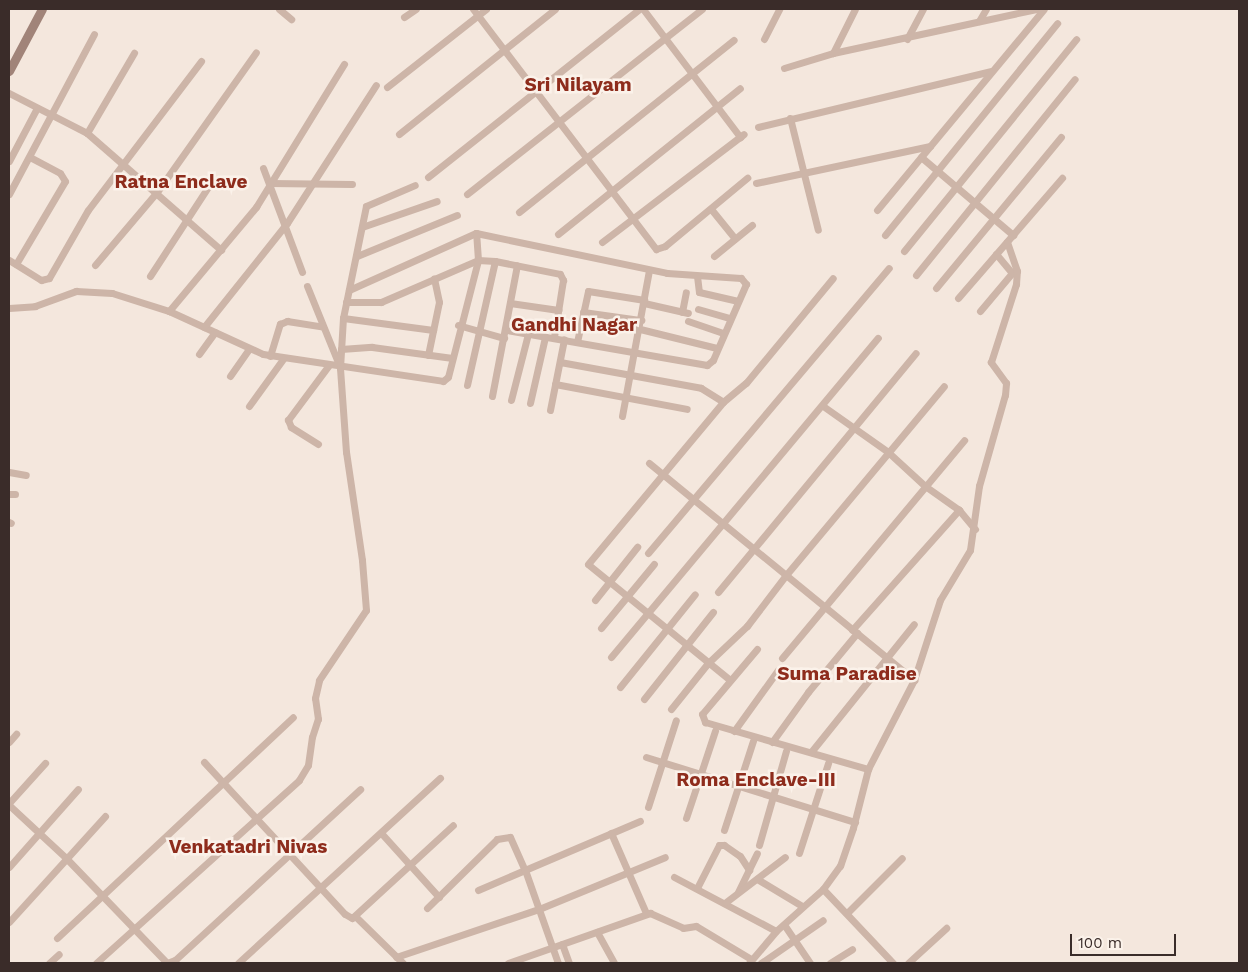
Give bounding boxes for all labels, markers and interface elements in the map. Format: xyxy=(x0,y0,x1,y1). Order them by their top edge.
district label: Sri Nilayam xyxy=(524,74,632,96)
district label: Ratna Enclave xyxy=(114,171,248,193)
district label: Gandhi Nagar xyxy=(511,314,637,336)
district label: Suma Paradise xyxy=(777,663,917,685)
district label: Roma Enclave-III xyxy=(676,769,836,791)
district label: Venkatadri Nivas xyxy=(169,836,327,858)
scale bar xyxy=(1073,924,1179,956)
text: 100 m xyxy=(1078,934,1122,952)

